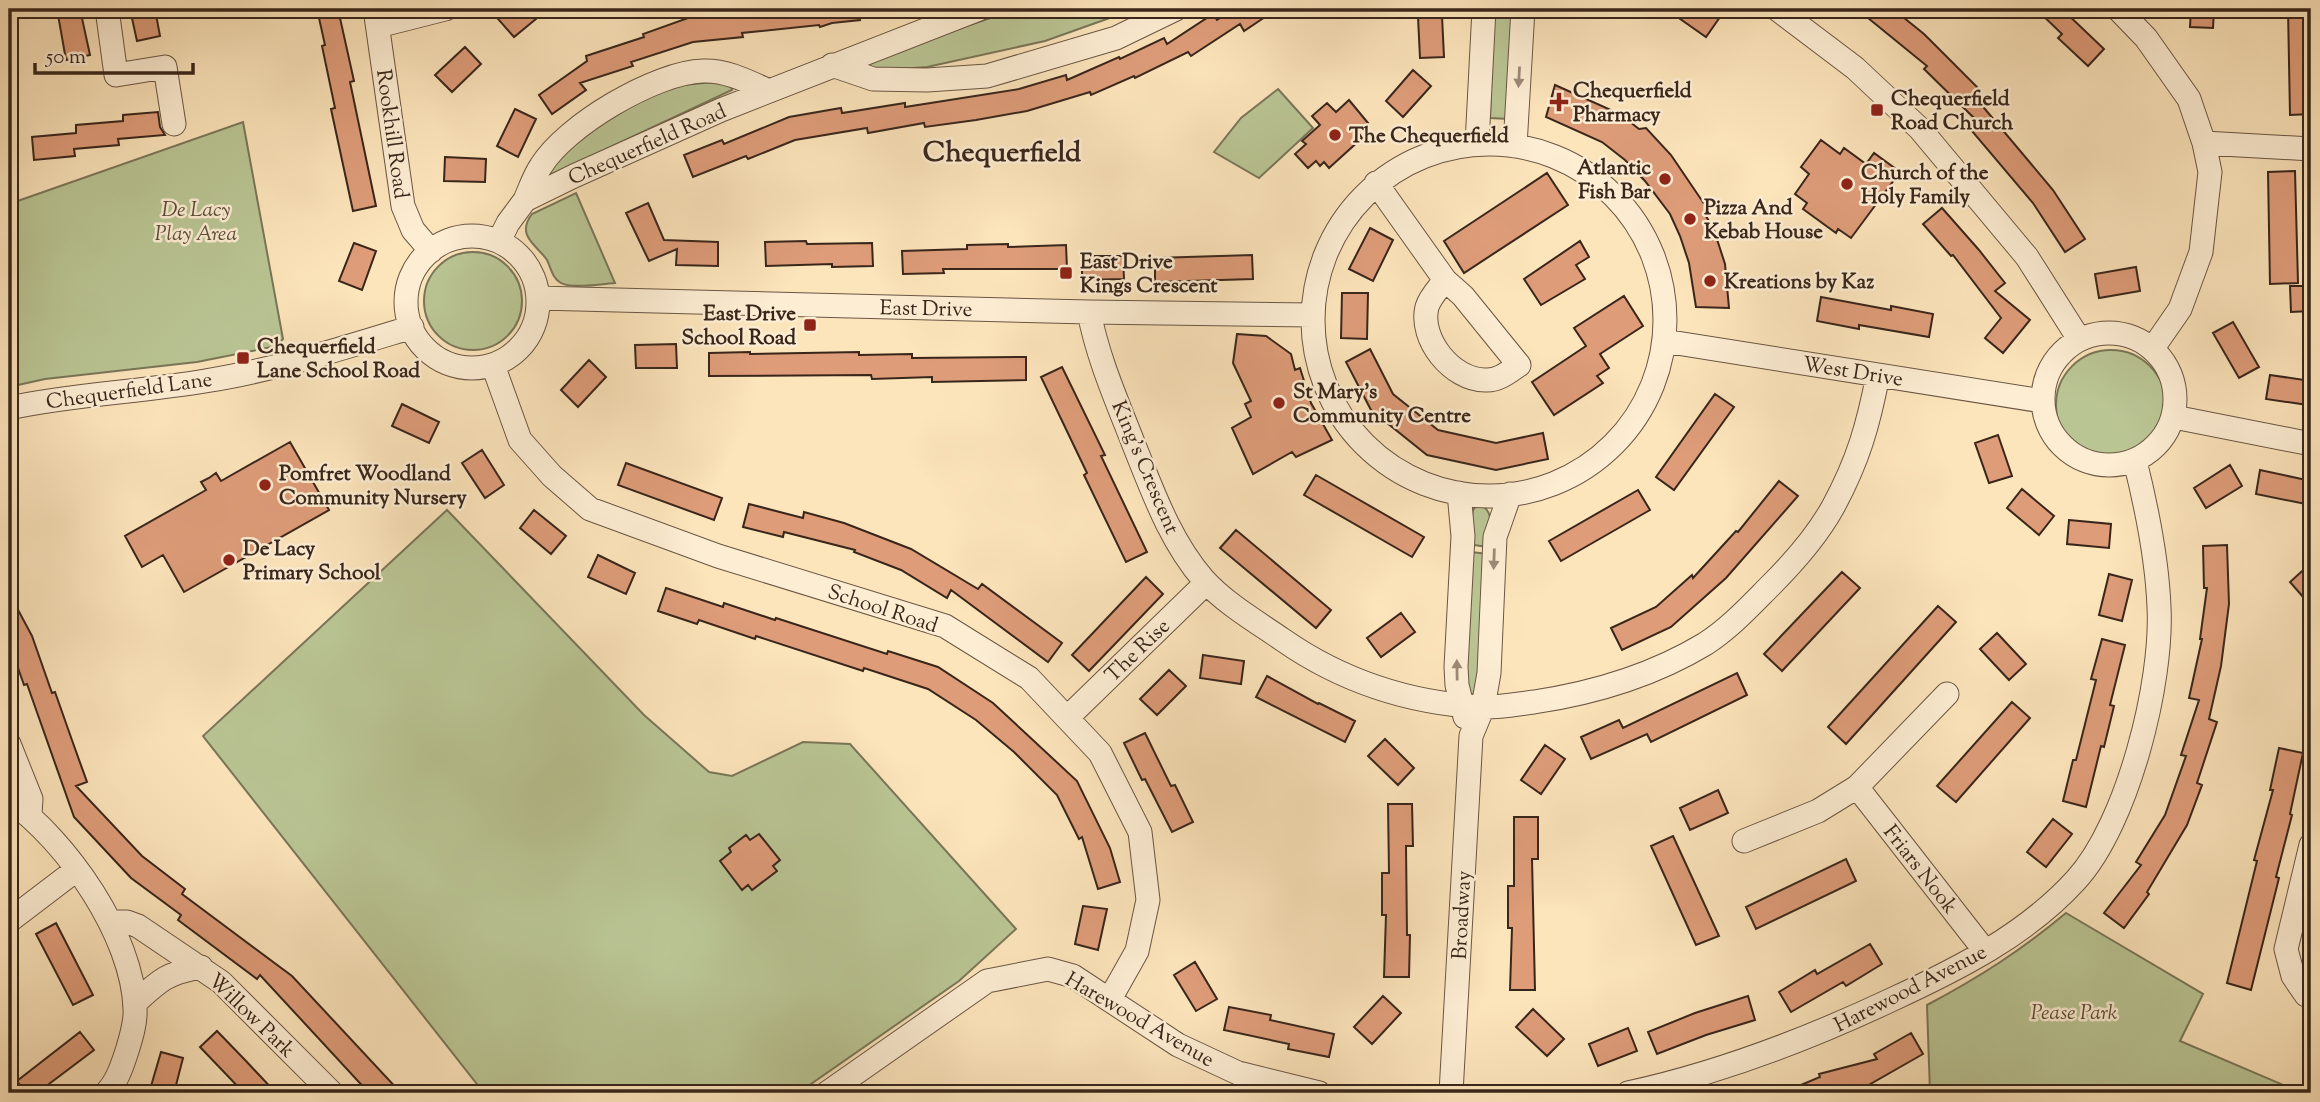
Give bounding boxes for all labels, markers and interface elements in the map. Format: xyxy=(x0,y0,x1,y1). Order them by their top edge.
scale bar xyxy=(35,32,192,76)
text: 50 m xyxy=(45,43,86,73)
one-way arrow xyxy=(1513,66,1524,88)
street label: Rookhill Road xyxy=(367,68,415,201)
place label: Chequerfield Pharmacy xyxy=(1573,77,1692,131)
place label: Chequerfield Road Church xyxy=(1891,85,2014,139)
marker: Chequerfield Pharmacy xyxy=(1551,94,1567,110)
street label: Chequerfield Road xyxy=(564,97,732,194)
marker: Chequerfield Road Church xyxy=(1869,102,1885,118)
place label: The Chequerfield xyxy=(1349,122,1509,152)
marker: The Chequerfield xyxy=(1327,127,1343,143)
district label: Chequerfield xyxy=(923,134,1081,174)
place label: Atlantic Fish Bar xyxy=(1577,154,1651,208)
place label: Church of the Holy Family xyxy=(1861,159,1989,213)
marker: Atlantic Fish Bar xyxy=(1657,171,1673,187)
marker: Church of the Holy Family xyxy=(1839,176,1855,192)
place label: Pizza And Kebab House xyxy=(1704,194,1823,248)
park label: De Lacy Play Area xyxy=(155,196,237,250)
marker: Pizza And Kebab House xyxy=(1682,211,1698,227)
place label: East Drive Kings Crescent xyxy=(1080,248,1218,302)
marker: East Drive Kings Crescent xyxy=(1058,265,1074,281)
place label: Kreations by Kaz xyxy=(1724,268,1874,298)
marker: Kreations by Kaz xyxy=(1702,273,1718,289)
street label: East Drive xyxy=(879,294,973,326)
place label: East Drive School Road xyxy=(682,300,796,354)
marker: East Drive School Road xyxy=(802,317,818,333)
place label: Chequerfield Lane School Road xyxy=(257,333,420,387)
marker: Chequerfield Lane School Road xyxy=(235,350,251,366)
street label: West Drive xyxy=(1800,350,1905,396)
street label: Chequerfield Lane xyxy=(44,365,214,418)
place label: St Mary's Community Centre xyxy=(1293,378,1471,432)
marker: St Mary's Community Centre xyxy=(1271,395,1287,411)
street label: King's Crescent xyxy=(1103,396,1186,539)
place label: Pomfret Woodland Community Nursery xyxy=(279,460,467,514)
marker: Pomfret Woodland Community Nursery xyxy=(257,477,273,493)
place label: De Lacy Primary School xyxy=(243,535,381,589)
one-way arrow xyxy=(1488,548,1499,570)
marker: De Lacy Primary School xyxy=(221,552,237,568)
street label: School Road xyxy=(823,578,942,642)
street label: The Rise xyxy=(1099,613,1178,690)
one-way arrow xyxy=(1451,659,1462,681)
street label: Friars Nook xyxy=(1875,819,1964,922)
street label: Broadway xyxy=(1446,869,1480,960)
street label: Harewood Avenue xyxy=(1829,938,1993,1041)
street label: Harewood Avenue xyxy=(1059,966,1219,1076)
street label: Willow Park xyxy=(200,967,301,1066)
park label: Pease Park xyxy=(2031,999,2118,1029)

